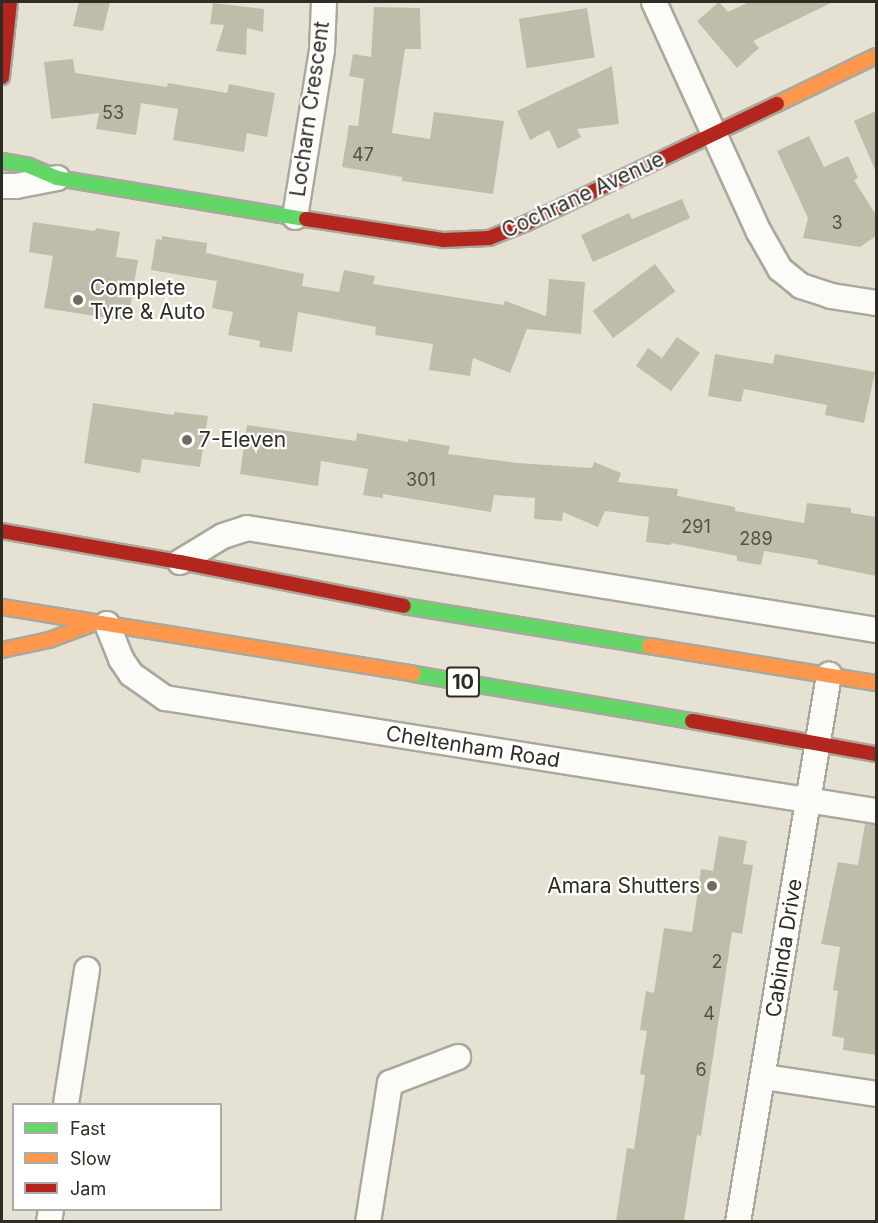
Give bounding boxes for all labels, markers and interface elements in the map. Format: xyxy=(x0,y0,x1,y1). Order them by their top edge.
street label: Locharn Crescent xyxy=(285,20,335,198)
house number: 53 xyxy=(102,102,124,124)
house number: 47 xyxy=(352,144,374,166)
street label: Cochrane Avenue xyxy=(498,146,668,244)
house number: 3 xyxy=(831,212,843,234)
place label: Complete Tyre & Auto xyxy=(90,275,205,325)
marker: Complete Tyre & Auto xyxy=(71,293,85,307)
place label: 7-Eleven xyxy=(199,427,286,453)
marker: 7-Eleven xyxy=(180,433,194,447)
house number: 301 xyxy=(406,469,436,491)
house number: 291 xyxy=(681,516,711,538)
house number: 289 xyxy=(739,528,773,550)
road number: 10 xyxy=(445,665,481,699)
street label: Cheltenham Road xyxy=(384,721,562,773)
place label: Amara Shutters xyxy=(547,873,700,899)
street label: Cabinda Drive xyxy=(761,877,807,1019)
marker: Amara Shutters xyxy=(705,879,719,893)
house number: 2 xyxy=(712,951,722,973)
house number: 4 xyxy=(703,1003,715,1025)
house number: 6 xyxy=(695,1059,707,1081)
legend xyxy=(12,1103,222,1211)
text: Fast xyxy=(70,1118,106,1139)
text: Slow xyxy=(70,1148,111,1169)
text: Jam xyxy=(70,1178,106,1199)

